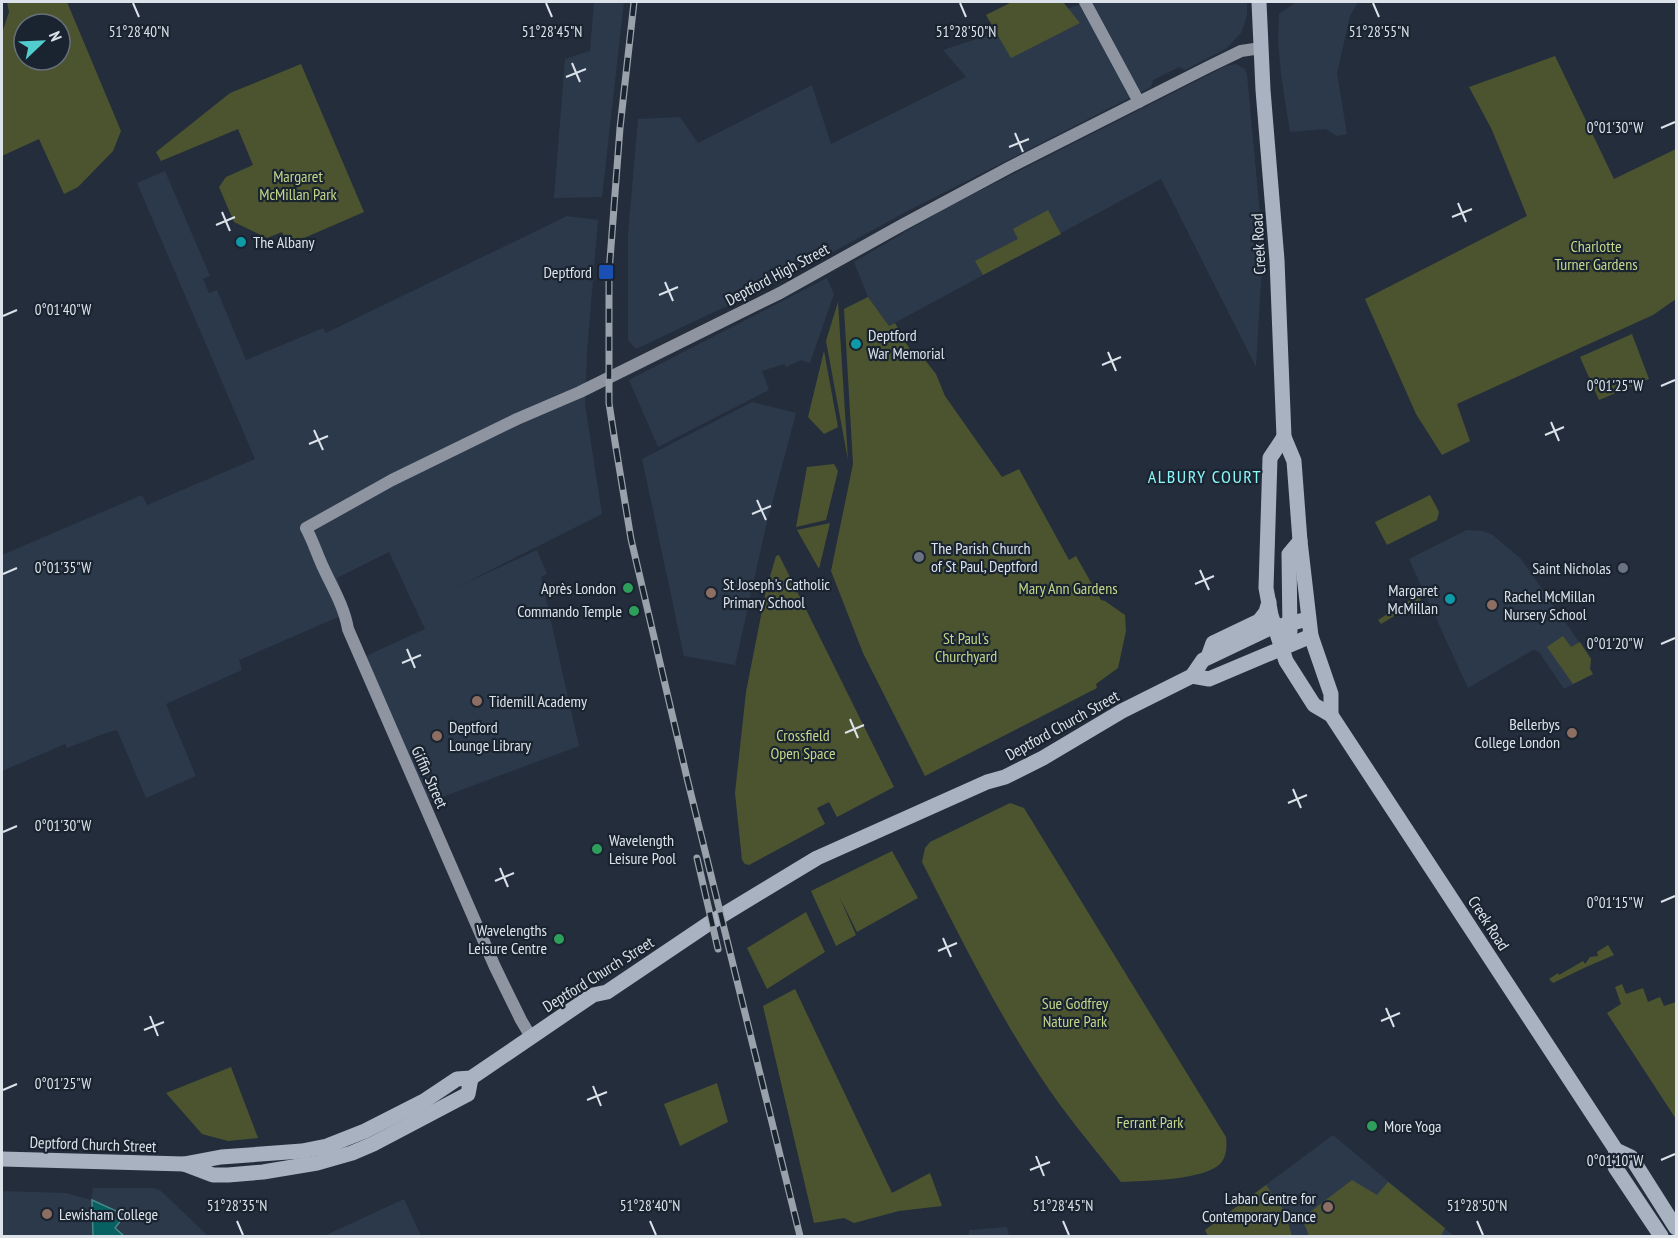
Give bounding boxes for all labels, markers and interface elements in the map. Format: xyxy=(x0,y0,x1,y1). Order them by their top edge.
north arrow xyxy=(12,12,72,72)
text: 51°28'40"N xyxy=(109,22,169,41)
text: 51°28'45"N xyxy=(522,22,582,41)
text: 51°28'50"N xyxy=(936,22,996,41)
text: 51°28'55"N xyxy=(1349,22,1409,41)
text: N xyxy=(45,28,67,44)
text: 0°01'30"W xyxy=(1587,118,1643,137)
park label: Margaret McMillan Park xyxy=(259,166,338,204)
street label: Creek Road xyxy=(1246,213,1270,275)
place label: The Albany xyxy=(253,232,314,252)
marker: The Albany xyxy=(234,235,248,249)
park label: Charlotte Turner Gardens xyxy=(1554,236,1638,274)
street label: Deptford High Street xyxy=(722,238,833,310)
place label: Deptford xyxy=(543,262,592,282)
marker: Deptford xyxy=(597,263,615,281)
text: 0°01'40"W xyxy=(35,300,91,319)
place label: Deptford War Memorial xyxy=(868,325,945,363)
marker: Deptford War Memorial xyxy=(849,337,863,351)
text: 0°01'25"W xyxy=(1587,376,1643,395)
district label: ALBURY COURT xyxy=(1148,465,1262,488)
place label: The Parish Church of St Paul, Deptford xyxy=(931,538,1038,576)
marker: The Parish Church of St Paul, Deptford xyxy=(912,550,926,564)
text: 0°01'35"W xyxy=(35,558,91,577)
place label: Saint Nicholas xyxy=(1532,558,1611,578)
marker: Saint Nicholas xyxy=(1616,561,1630,575)
place label: St Joseph's Catholic Primary School xyxy=(723,574,830,612)
place label: Après London xyxy=(541,578,616,598)
park label: Mary Ann Gardens xyxy=(1018,578,1118,598)
place label: Margaret McMillan xyxy=(1388,580,1439,618)
marker: Après London xyxy=(621,581,635,595)
marker: St Joseph's Catholic Primary School xyxy=(704,586,718,600)
place label: Rachel McMillan Nursery School xyxy=(1504,586,1595,624)
marker: Margaret McMillan xyxy=(1443,592,1457,606)
marker: Rachel McMillan Nursery School xyxy=(1485,598,1499,612)
place label: Commando Temple xyxy=(517,601,622,621)
marker: Commando Temple xyxy=(627,604,641,618)
park label: St Paul's Churchyard xyxy=(935,628,997,666)
text: 0°01'20"W xyxy=(1587,634,1643,653)
street label: Deptford Church Street xyxy=(1002,685,1123,765)
place label: Tidemill Academy xyxy=(489,691,587,711)
marker: Tidemill Academy xyxy=(470,694,484,708)
place label: Bellerbys College London xyxy=(1475,714,1560,752)
place label: Deptford Lounge Library xyxy=(449,717,531,755)
park label: Crossfield Open Space xyxy=(770,725,836,763)
marker: Bellerbys College London xyxy=(1565,726,1579,740)
marker: Deptford Lounge Library xyxy=(430,729,444,743)
street label: Giffin Street xyxy=(407,743,453,812)
text: 0°01'30"W xyxy=(35,816,91,835)
place label: Wavelength Leisure Pool xyxy=(609,830,676,868)
marker: Wavelength Leisure Pool xyxy=(590,842,604,856)
street label: Creek Road xyxy=(1464,892,1514,954)
text: 0°01'15"W xyxy=(1587,893,1643,912)
place label: Wavelengths Leisure Centre xyxy=(468,920,547,958)
street label: Deptford Church Street xyxy=(539,932,658,1016)
marker: Wavelengths Leisure Centre xyxy=(552,932,566,946)
park label: Sue Godfrey Nature Park xyxy=(1042,993,1108,1031)
text: 0°01'25"W xyxy=(35,1074,91,1093)
park label: Ferrant Park xyxy=(1117,1112,1184,1132)
place label: More Yoga xyxy=(1384,1116,1441,1136)
marker: More Yoga xyxy=(1365,1119,1379,1133)
street label: Deptford Church Street xyxy=(29,1132,157,1156)
text: 0°01'10"W xyxy=(1587,1151,1643,1170)
place label: Laban Centre for Contemporary Dance xyxy=(1202,1188,1317,1226)
text: 51°28'35"N xyxy=(207,1196,267,1215)
text: 51°28'40"N xyxy=(620,1196,680,1215)
text: 51°28'45"N xyxy=(1033,1196,1093,1215)
text: 51°28'50"N xyxy=(1447,1196,1507,1215)
marker: Laban Centre for Contemporary Dance xyxy=(1321,1200,1335,1214)
place label: Lewisham College xyxy=(59,1204,158,1224)
marker: Lewisham College xyxy=(40,1207,54,1221)

